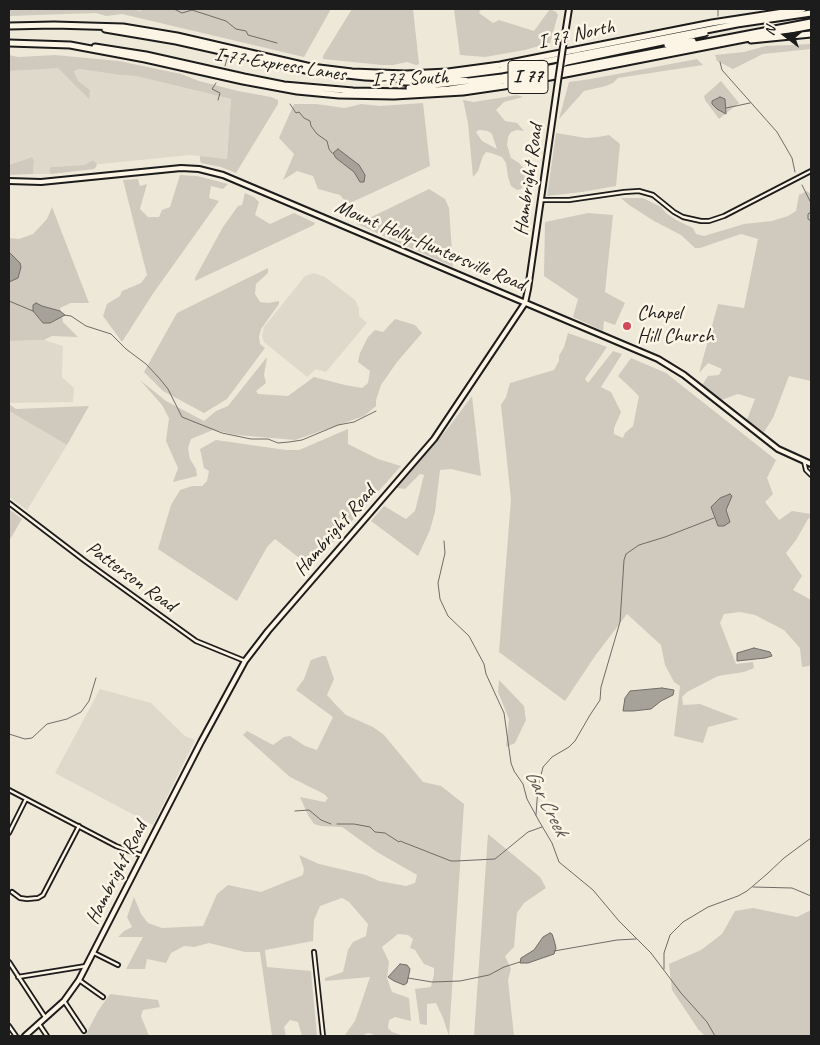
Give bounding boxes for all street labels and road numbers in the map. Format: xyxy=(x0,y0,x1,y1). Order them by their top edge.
street label: I 77 North xyxy=(536,15,616,55)
street label: I 77 Express Lanes xyxy=(213,43,347,87)
road number: I 77 xyxy=(508,61,548,94)
street label: I-77 South xyxy=(371,66,449,92)
street label: Hambright Road xyxy=(509,123,549,237)
street label: Mount Holly-Huntersville Road xyxy=(331,195,529,297)
street label: Hambright Road xyxy=(289,481,381,581)
street label: Patterson Road xyxy=(81,536,181,618)
street label: Hambright Road xyxy=(81,818,153,928)

